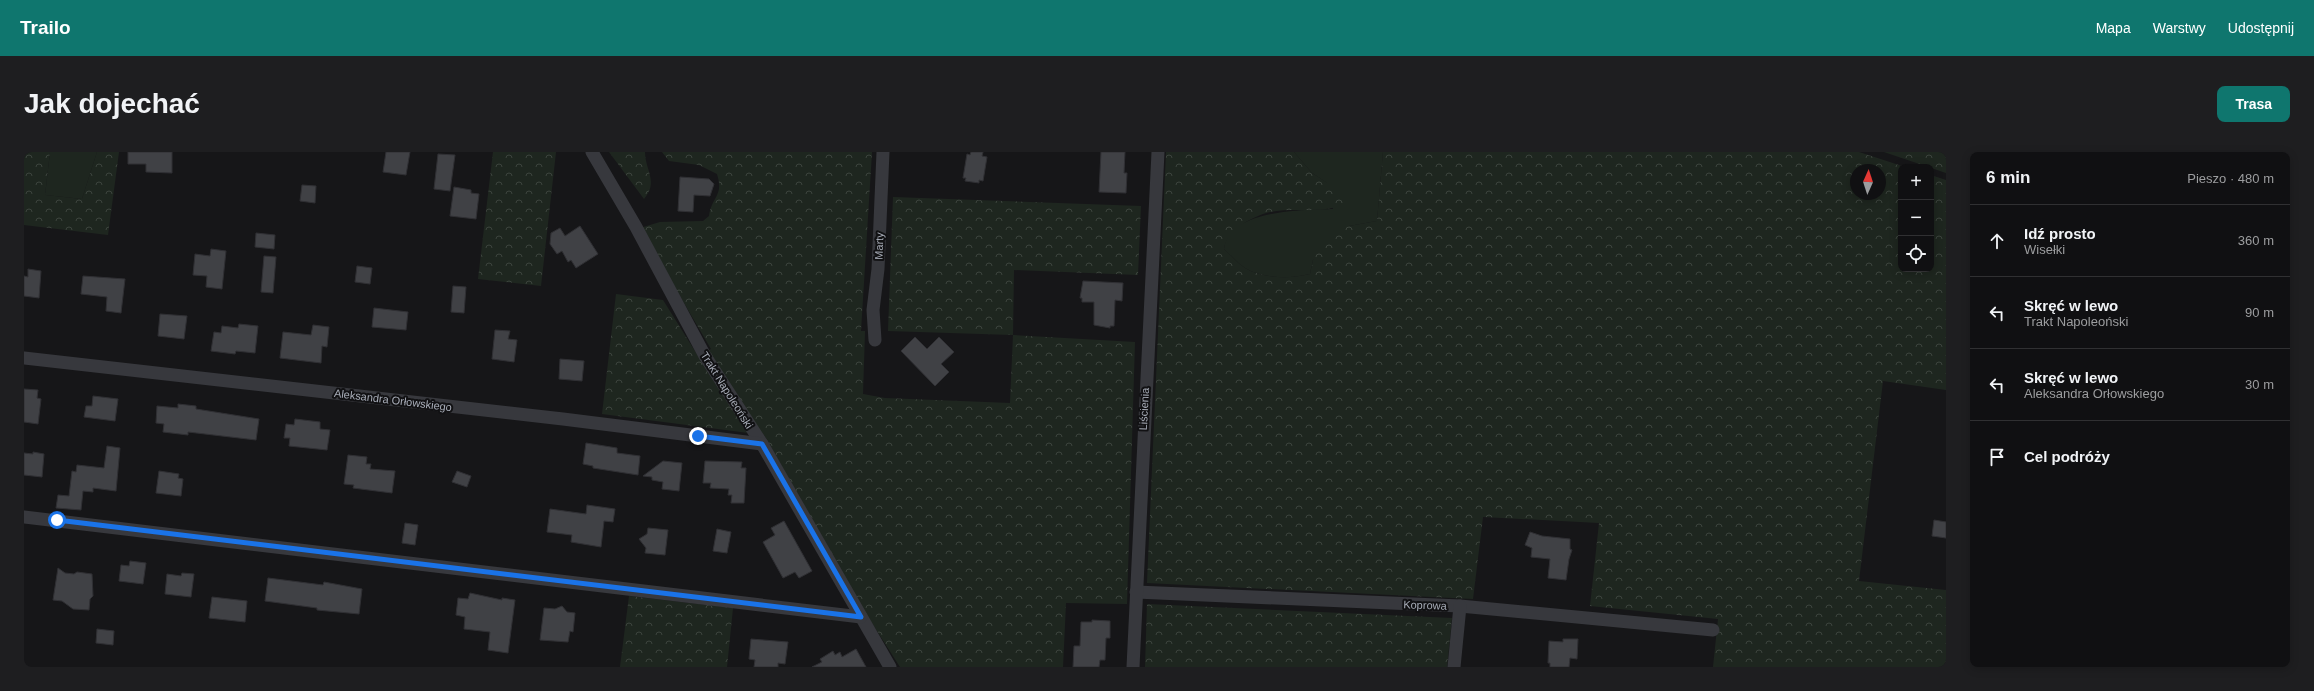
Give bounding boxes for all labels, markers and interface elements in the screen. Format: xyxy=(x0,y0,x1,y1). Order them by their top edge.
text: Trailo xyxy=(20,17,71,38)
text: Mapa xyxy=(2096,20,2131,36)
text: Warstwy xyxy=(2153,20,2206,36)
text: Udostępnij xyxy=(2228,20,2294,36)
button: Trasa xyxy=(2217,86,2290,122)
text: Jak dojechać xyxy=(24,88,200,119)
north arrow xyxy=(1850,164,1886,200)
map controls xyxy=(1898,164,1934,272)
button: + xyxy=(1898,164,1934,200)
text: 6 min xyxy=(1986,168,2030,187)
text: Pieszo · 480 m xyxy=(2187,171,2274,186)
button: − xyxy=(1898,200,1934,236)
text: Idź prosto xyxy=(2024,225,2096,242)
icon: ahead xyxy=(1986,230,2008,252)
street label: Marty xyxy=(873,232,885,260)
text: 360 m xyxy=(2238,233,2274,248)
button: locate xyxy=(1898,236,1934,272)
text: Wisełki xyxy=(2024,242,2065,257)
text: Skręć w lewo xyxy=(2024,297,2118,314)
icon: left xyxy=(1986,302,2008,324)
text: 90 m xyxy=(2245,305,2274,320)
text: Trakt Napoleoński xyxy=(2024,314,2128,329)
street label: Trakt Napoleoński xyxy=(699,349,755,431)
text: Skręć w lewo xyxy=(2024,369,2118,386)
icon: left xyxy=(1986,374,2008,396)
text: 30 m xyxy=(2245,377,2274,392)
street label: Liścienia xyxy=(1137,386,1151,431)
text: Aleksandra Orłowskiego xyxy=(2024,386,2164,401)
street label: Aleksandra Orłowskiego xyxy=(333,387,453,413)
route end xyxy=(689,427,707,445)
icon: arrive xyxy=(1986,446,2008,468)
text: Cel podróży xyxy=(2024,448,2110,465)
route start xyxy=(48,511,66,529)
street label: Koprowa xyxy=(1403,598,1448,612)

